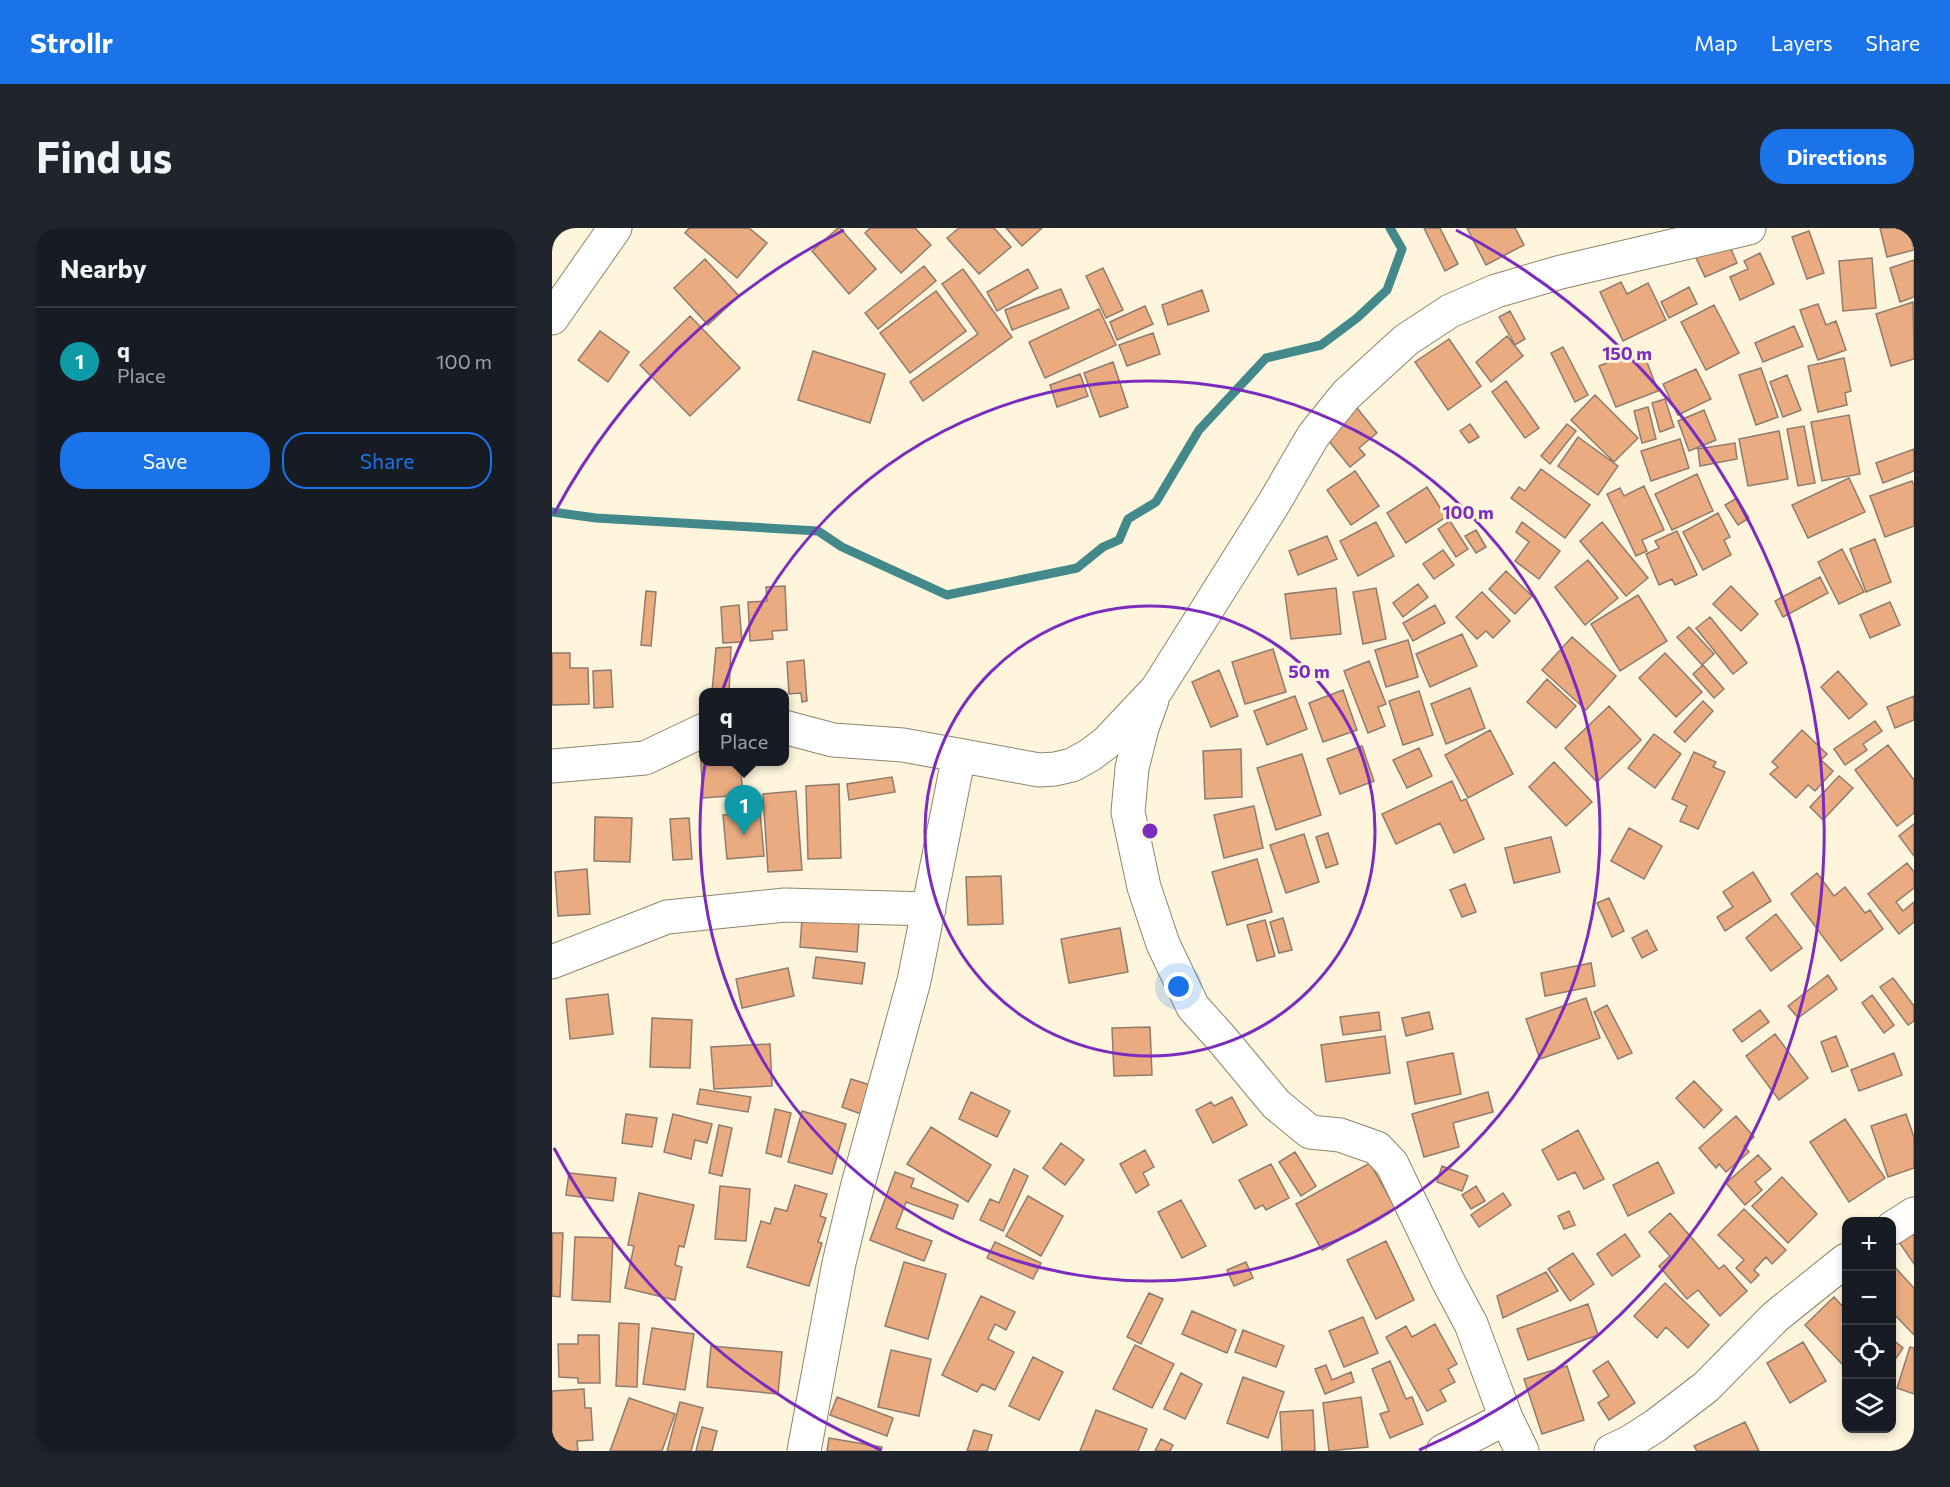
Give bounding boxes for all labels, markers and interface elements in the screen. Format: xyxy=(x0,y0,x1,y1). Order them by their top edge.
text: Strollr xyxy=(30,25,113,59)
text: Map xyxy=(1694,30,1738,55)
text: Layers xyxy=(1771,30,1833,55)
text: Share xyxy=(1866,30,1920,55)
button: Directions xyxy=(1760,129,1914,184)
text: Find us xyxy=(36,130,172,182)
text: Nearby xyxy=(60,252,147,283)
text: q xyxy=(117,336,130,363)
text: 150 m xyxy=(1602,342,1652,364)
text: 1 xyxy=(75,349,84,373)
text: 100 m xyxy=(436,349,492,373)
text: Place xyxy=(117,363,166,387)
button: Save xyxy=(60,432,270,489)
button: Share xyxy=(282,432,492,489)
text: 100 m xyxy=(1442,501,1494,523)
text: 50 m xyxy=(1288,660,1330,682)
popup xyxy=(699,688,789,766)
text: q xyxy=(720,702,733,729)
text: Place xyxy=(720,729,768,753)
pin: 1 xyxy=(724,786,764,835)
centre of rings xyxy=(1140,821,1160,841)
your location xyxy=(1164,972,1193,1001)
map controls xyxy=(1842,1217,1896,1433)
button: + xyxy=(1842,1217,1896,1271)
button: − xyxy=(1842,1271,1896,1325)
button: locate xyxy=(1842,1325,1896,1379)
button: layers xyxy=(1842,1379,1896,1433)

